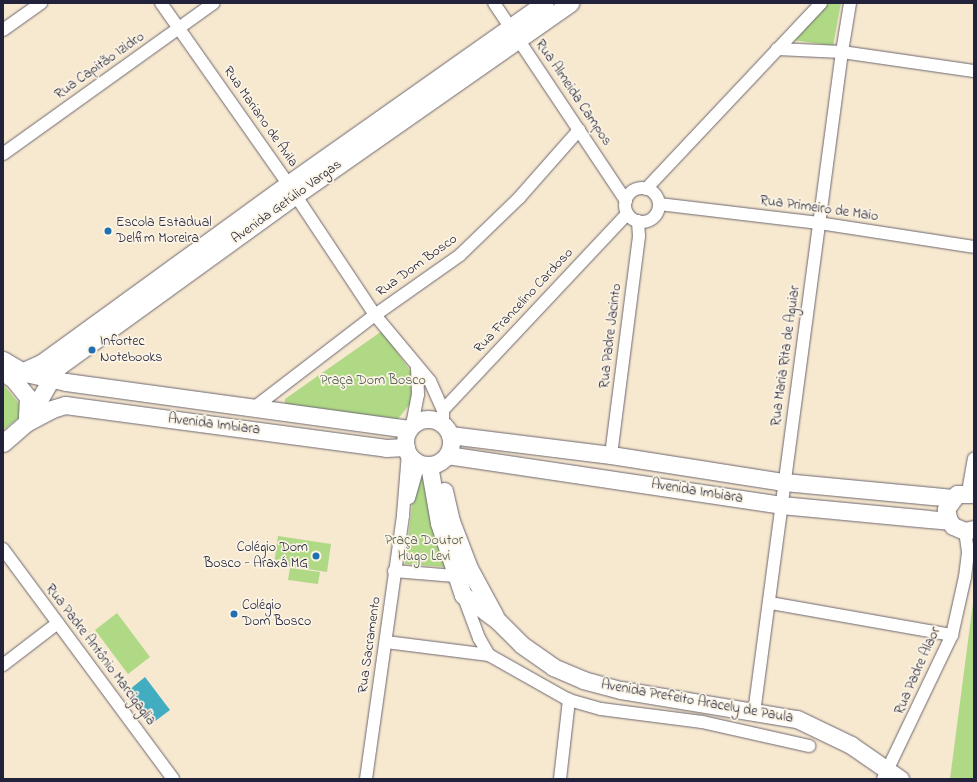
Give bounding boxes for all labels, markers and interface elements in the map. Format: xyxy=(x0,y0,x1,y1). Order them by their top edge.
street label: Rua Capitão Izidro xyxy=(52,29,148,103)
street label: Rua Almeida Campos xyxy=(531,37,615,149)
street label: Rua Mariano de Ávila xyxy=(219,63,301,171)
street label: Avenida Getúlio Vargas xyxy=(229,156,345,248)
street label: Rua Primeiro de Maio xyxy=(759,192,879,226)
place label: Escola Estadual Delfim Moreira xyxy=(116,215,212,248)
marker: Escola Estadual Delfim Moreira xyxy=(103,226,113,236)
street label: Rua Dom Bosco xyxy=(373,231,461,301)
street label: Rua Francelino Cardoso xyxy=(471,245,577,357)
street label: Rua Padre Jacinto xyxy=(596,283,626,389)
street label: Rua Maria Rita de Aguiar xyxy=(768,285,804,427)
place label: Infortec Notebooks xyxy=(100,334,162,366)
marker: Infortec Notebooks xyxy=(87,345,97,355)
park label: Praça Dom Bosco xyxy=(320,373,426,389)
street label: Avenida Imbiara xyxy=(167,411,261,439)
street label: Avenida Imbiara xyxy=(650,476,744,508)
park label: Praça Doutor Hugo Levi xyxy=(385,533,463,566)
place label: Colégio Dom Bosco - Araxá MG xyxy=(204,540,308,572)
marker: Colégio Dom Bosco - Araxá MG xyxy=(311,551,321,561)
street label: Rua Padre Antônio Marcigaglia xyxy=(41,581,159,729)
street label: Rua Sacramento xyxy=(355,596,385,694)
place label: Colégio Dom Bosco xyxy=(242,598,311,630)
marker: Colégio Dom Bosco xyxy=(229,609,239,619)
street label: Rua Padre Alaor xyxy=(891,625,945,717)
street label: Avenida Prefeito Aracely de Paula xyxy=(600,677,794,727)

